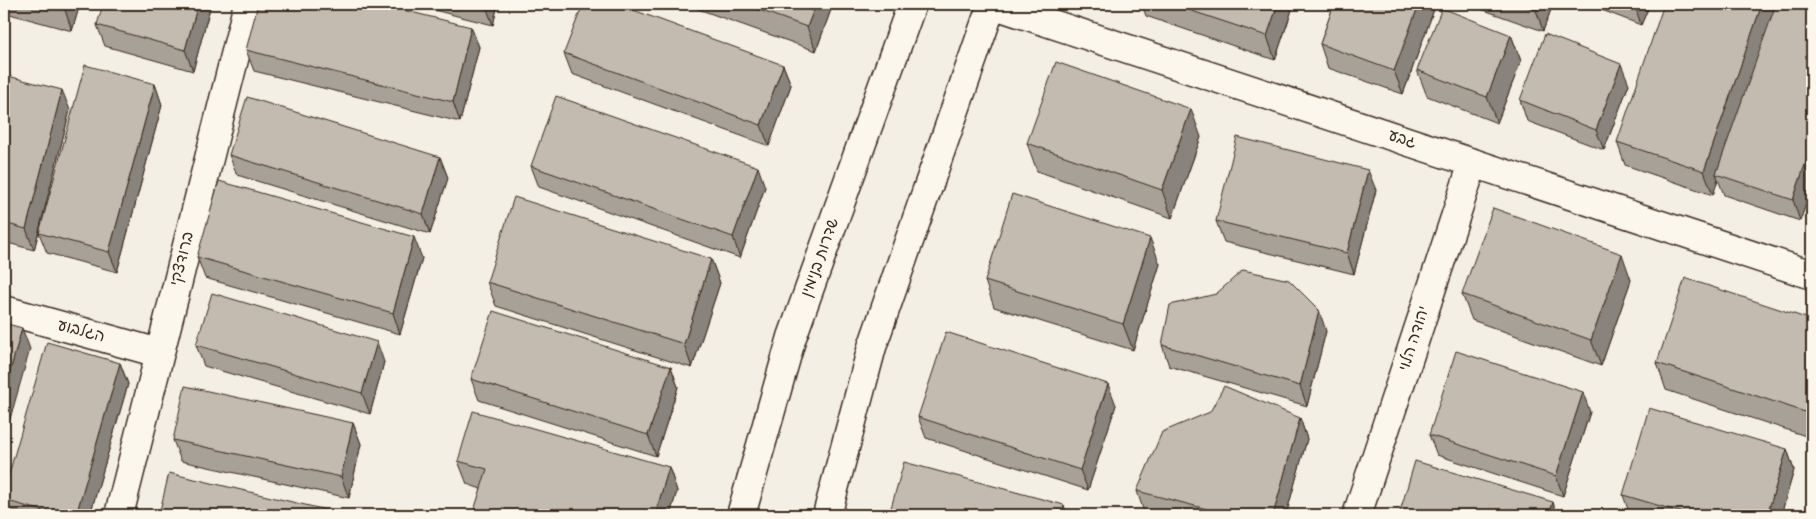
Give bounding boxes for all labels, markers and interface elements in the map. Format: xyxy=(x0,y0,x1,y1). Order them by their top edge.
street label: גבע xyxy=(1385,125,1419,155)
street label: שדרות בנימין xyxy=(796,215,846,301)
street label: ברודצקי xyxy=(165,229,201,289)
street label: יהודה הלוי xyxy=(1394,303,1436,375)
street label: הגלבוע xyxy=(55,315,107,349)

